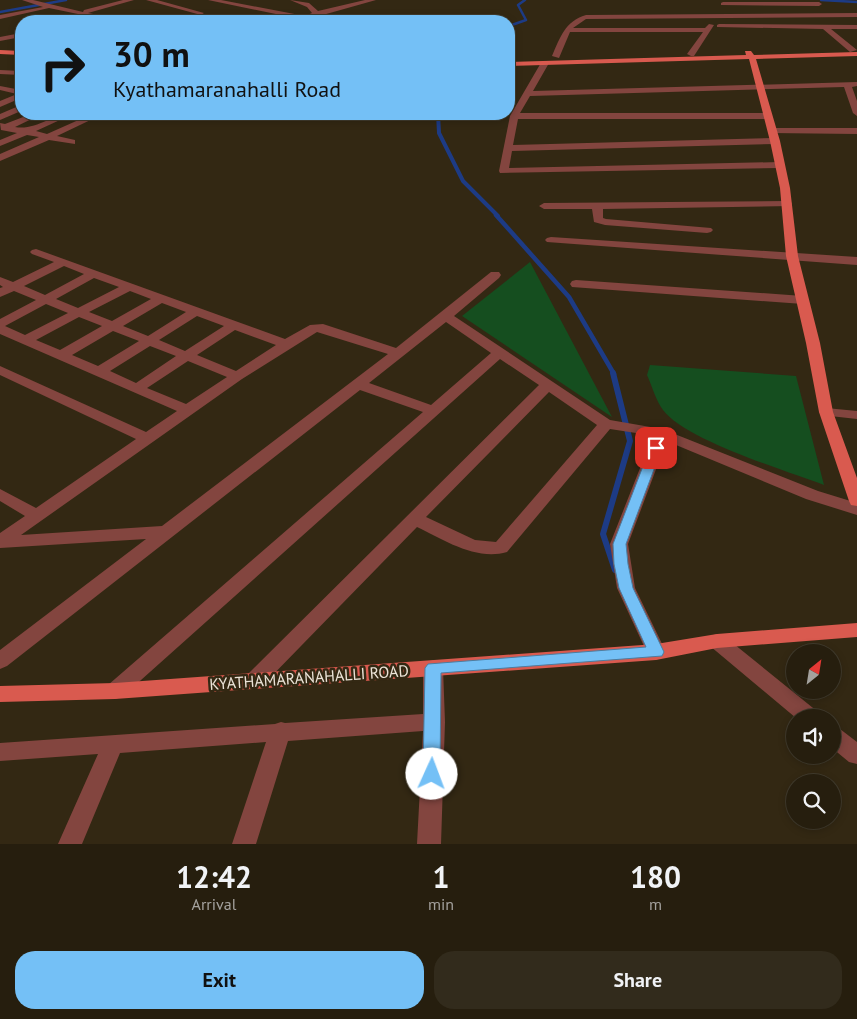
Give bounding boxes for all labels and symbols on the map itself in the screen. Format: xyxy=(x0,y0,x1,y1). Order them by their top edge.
pin xyxy=(635,427,677,469)
north arrow xyxy=(786,644,841,699)
street label: KYATHAMARANAHALLI ROAD xyxy=(209,660,409,694)
position arrow xyxy=(405,747,457,799)

